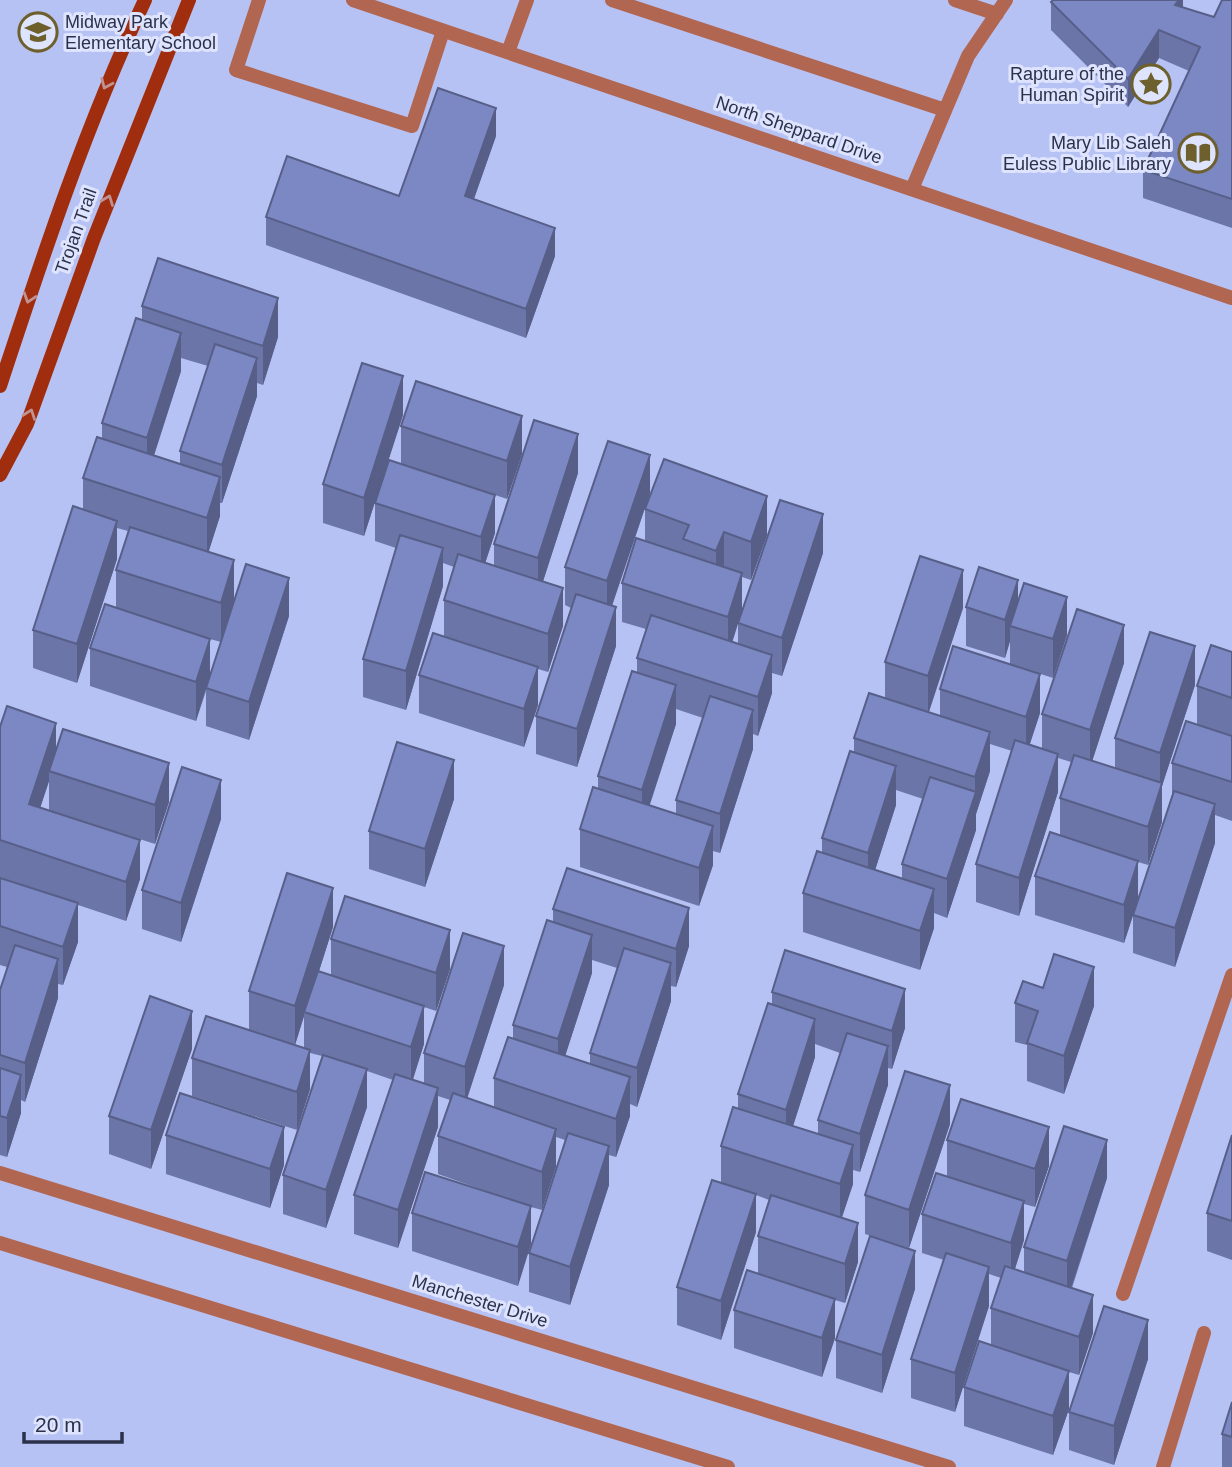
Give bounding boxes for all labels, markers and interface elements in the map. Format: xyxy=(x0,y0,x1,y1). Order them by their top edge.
school or university icon: Midway Park Elementary School xyxy=(17,11,59,53)
place label: Midway Park Elementary School xyxy=(65,12,216,53)
place icon: Rapture of the Human Spirit xyxy=(1130,63,1172,105)
place label: Rapture of the Human Spirit xyxy=(1010,64,1124,105)
one-way arrow xyxy=(100,77,114,89)
street label: North Sheppard Drive xyxy=(713,92,885,168)
library icon: Mary Lib Saleh Euless Public Library xyxy=(1177,132,1219,174)
place label: Mary Lib Saleh Euless Public Library xyxy=(1003,133,1171,174)
street label: Trojan Trail xyxy=(51,186,101,276)
one-way arrow xyxy=(100,195,114,207)
one-way arrow xyxy=(23,291,37,303)
one-way arrow xyxy=(22,409,36,421)
street label: Manchester Drive xyxy=(410,1271,550,1331)
scale bar xyxy=(24,1400,122,1444)
text: 20 m xyxy=(35,1413,82,1436)

